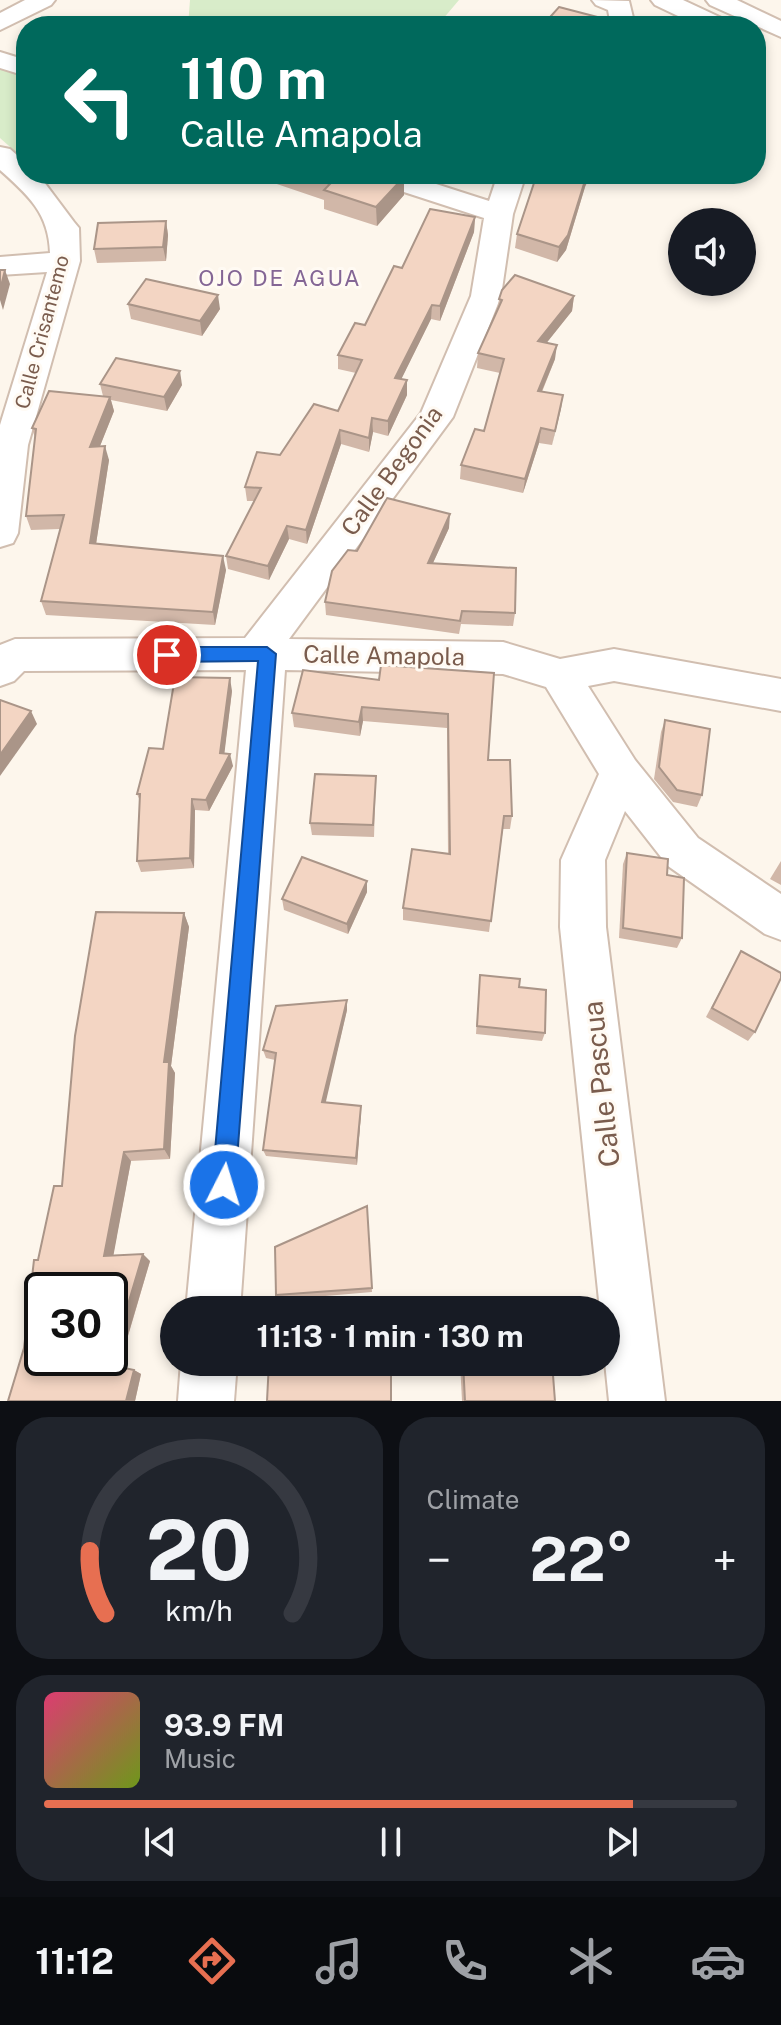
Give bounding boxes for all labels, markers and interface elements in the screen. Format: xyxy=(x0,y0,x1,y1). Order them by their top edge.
text: 110 m xyxy=(180,46,327,112)
icon: left xyxy=(48,48,152,152)
text: Calle Amapola xyxy=(180,113,423,155)
map controls xyxy=(668,208,756,296)
button: sound xyxy=(668,208,756,296)
street label: Calle Crisantemo xyxy=(10,252,74,412)
district label: OJO DE AGUA xyxy=(198,265,362,291)
street label: Calle Begonia xyxy=(335,400,448,541)
pin xyxy=(133,621,201,689)
icon: arrive xyxy=(145,633,189,677)
street label: Calle Amapola xyxy=(303,640,465,670)
street label: Calle Pascua xyxy=(575,999,626,1169)
position arrow xyxy=(182,1143,266,1227)
speed limit sign: 30 xyxy=(24,1272,128,1376)
text: 11:13 · 1 min · 130 m xyxy=(257,1318,524,1354)
text: Climate xyxy=(427,1484,520,1515)
text: 20 xyxy=(146,1501,252,1599)
text: 22° xyxy=(529,1524,634,1595)
text: − xyxy=(427,1534,451,1586)
text: + xyxy=(713,1534,737,1586)
text: km/h xyxy=(166,1594,233,1627)
text: 93.9 FM xyxy=(164,1707,284,1743)
text: Music xyxy=(164,1743,236,1774)
icon: previous xyxy=(138,1820,182,1864)
icon: pause xyxy=(369,1820,413,1864)
icon: next xyxy=(600,1820,644,1864)
icon: directions xyxy=(184,1933,240,1989)
icon: music xyxy=(311,1933,367,1989)
icon: phone xyxy=(437,1933,493,1989)
icon: climate xyxy=(563,1933,619,1989)
icon: car xyxy=(690,1933,746,1989)
text: 11:12 xyxy=(35,1940,114,1982)

